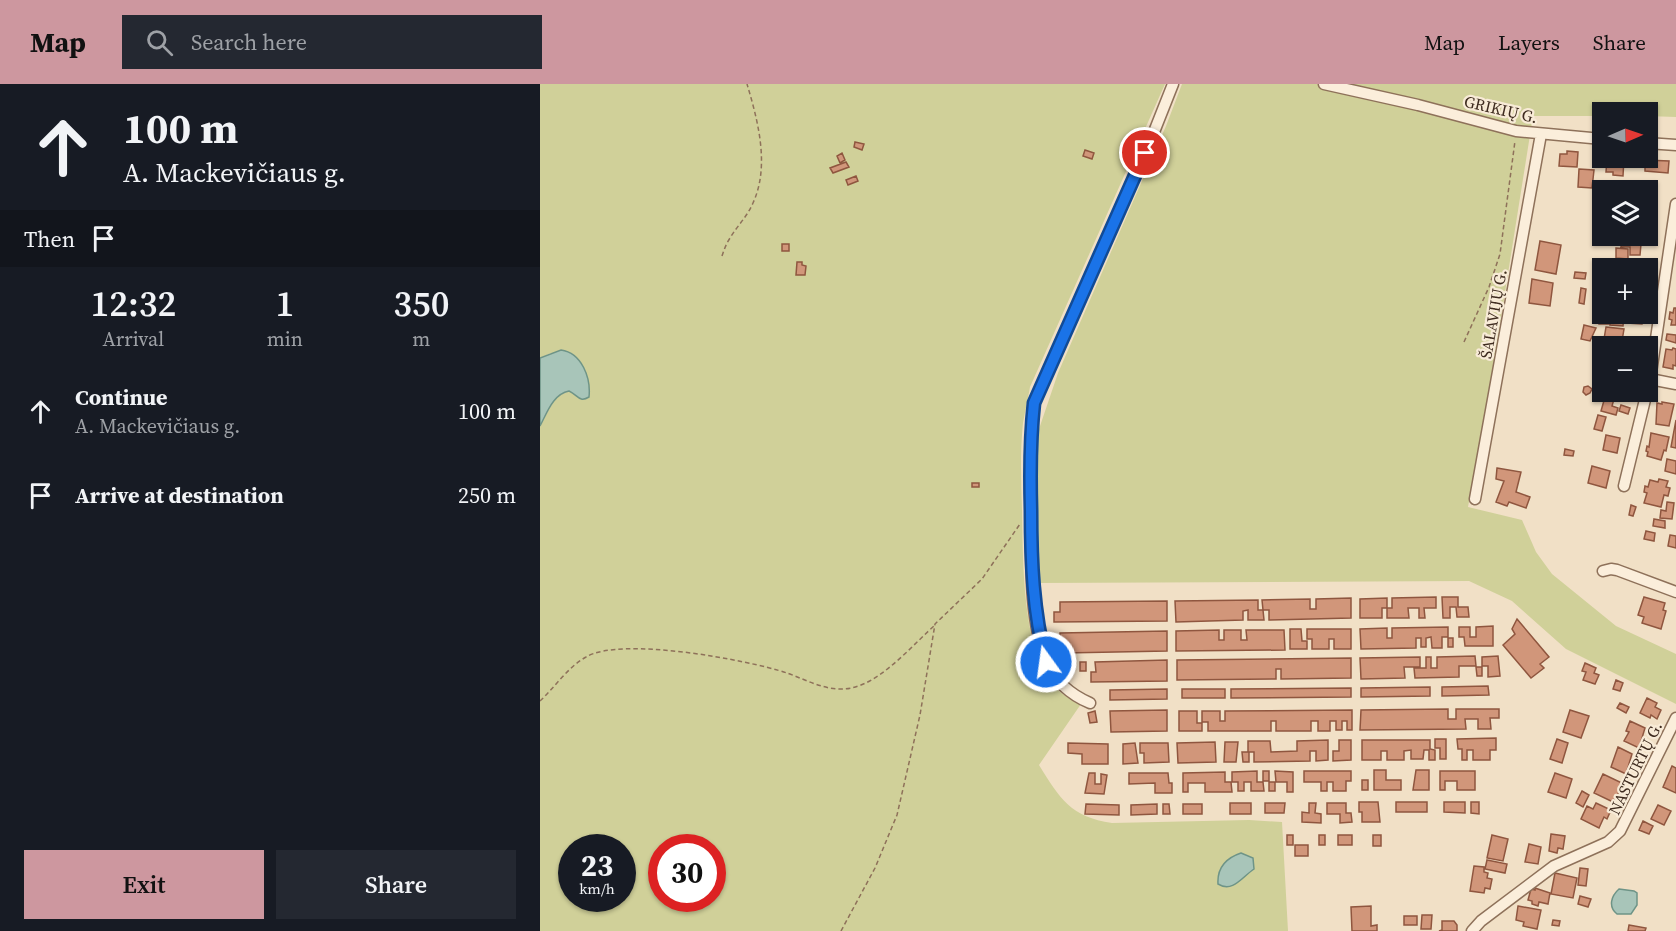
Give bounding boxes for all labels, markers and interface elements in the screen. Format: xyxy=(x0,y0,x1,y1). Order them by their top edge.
search box xyxy=(122,15,542,69)
text: Map xyxy=(30,23,86,61)
icon: search xyxy=(143,26,176,59)
text: Search here xyxy=(191,27,307,57)
text: Map xyxy=(1424,28,1465,57)
text: Layers xyxy=(1498,28,1560,57)
text: Share xyxy=(1593,28,1646,57)
street label: GRIKIŲ G. xyxy=(1462,90,1540,128)
text: 100 m xyxy=(123,99,238,157)
north arrow xyxy=(1592,102,1658,168)
map controls xyxy=(1592,102,1658,402)
icon: ahead xyxy=(24,108,102,186)
pin xyxy=(1119,127,1170,178)
icon: arrive xyxy=(1128,136,1161,169)
text: A. Mackevičiaus g. xyxy=(123,154,346,191)
button: layers xyxy=(1592,180,1658,246)
icon: arrive xyxy=(87,222,120,255)
text: Then xyxy=(24,224,75,254)
button: + xyxy=(1592,258,1658,324)
street label: ŠALAVIJŲ G. xyxy=(1474,268,1512,360)
text: 12:32 xyxy=(91,279,176,328)
text: 1 xyxy=(275,279,294,328)
text: 350 xyxy=(393,279,449,328)
text: Arrival xyxy=(102,325,164,353)
text: min xyxy=(267,325,303,353)
text: m xyxy=(412,325,430,353)
button: − xyxy=(1592,336,1658,402)
text: Continue xyxy=(75,382,168,412)
icon: ahead xyxy=(24,395,57,428)
text: 100 m xyxy=(458,396,516,426)
text: A. Mackevičiaus g. xyxy=(75,412,240,440)
icon: arrive xyxy=(24,479,57,512)
text: Arrive at destination xyxy=(75,480,284,510)
text: 250 m xyxy=(458,480,516,510)
position arrow xyxy=(1014,630,1078,694)
street label: NASTURTŲ G. xyxy=(1603,718,1667,818)
speed limit sign: 30 xyxy=(648,834,726,912)
text: 23 xyxy=(581,845,613,886)
button: Exit xyxy=(24,850,264,919)
button: Share xyxy=(276,850,516,919)
text: km/h xyxy=(579,878,615,899)

